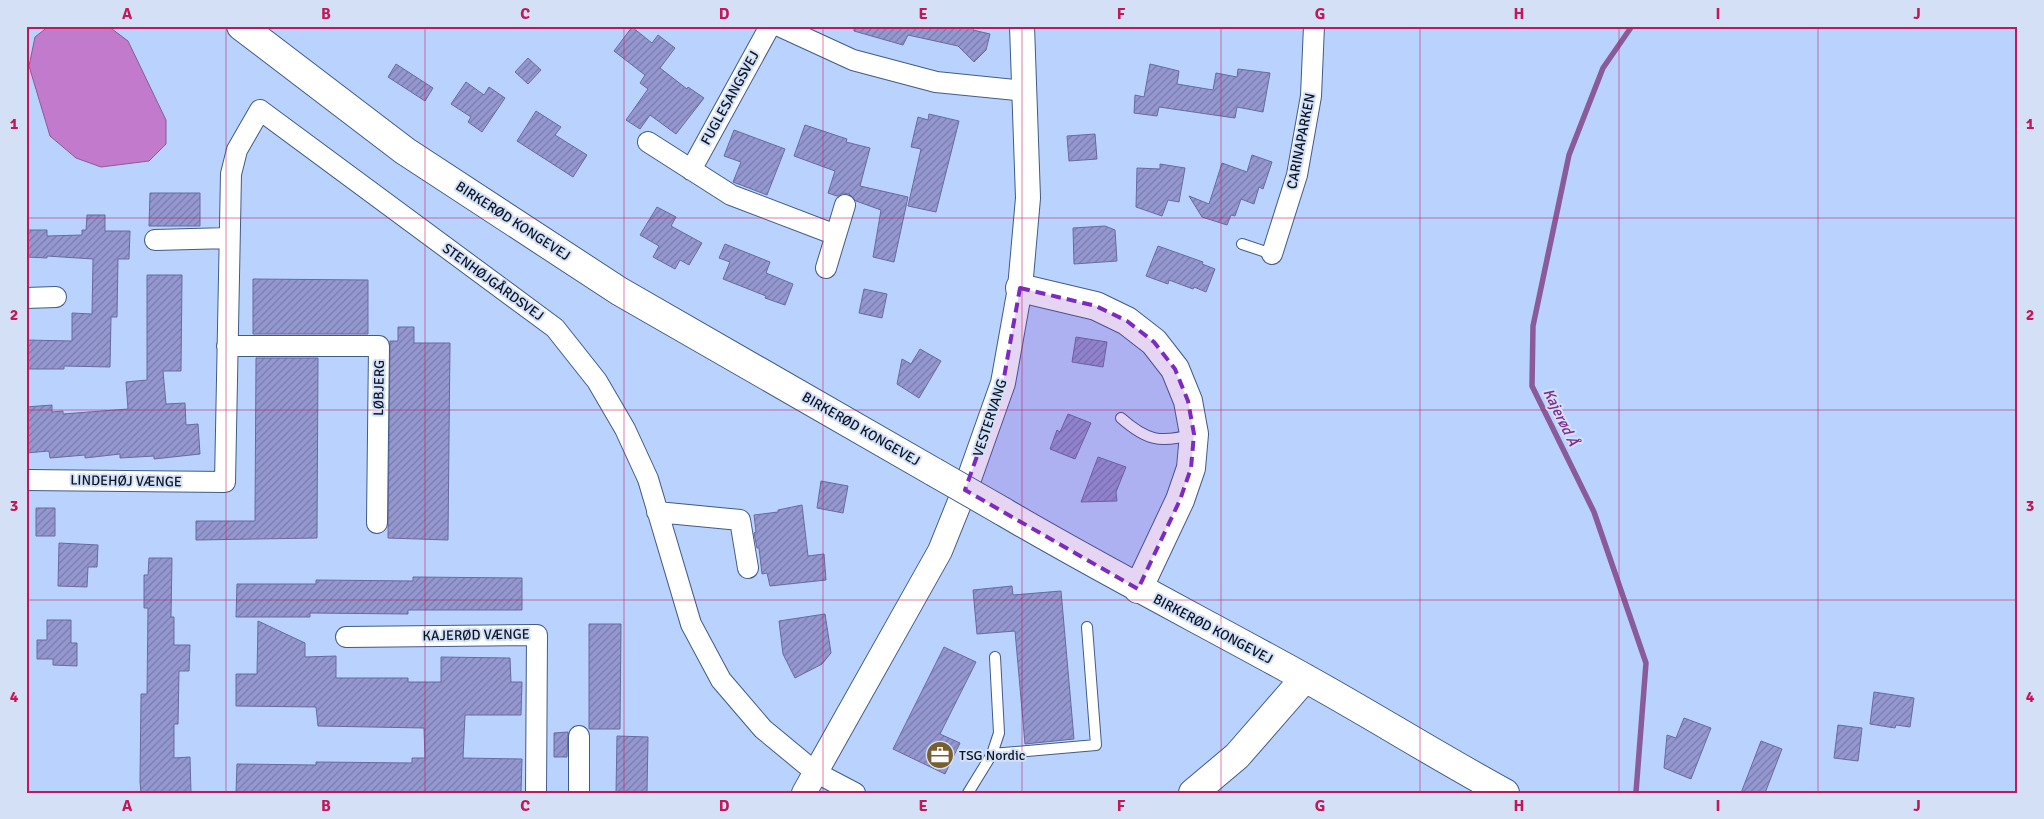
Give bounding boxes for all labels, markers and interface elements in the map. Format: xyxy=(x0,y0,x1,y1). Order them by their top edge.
text: A xyxy=(122,4,133,24)
text: B xyxy=(321,4,331,24)
text: C xyxy=(520,4,530,24)
text: D xyxy=(719,4,730,24)
text: E xyxy=(918,4,928,24)
text: F xyxy=(1117,4,1126,24)
text: G xyxy=(1315,4,1325,24)
text: H xyxy=(1514,4,1524,24)
text: I xyxy=(1715,4,1721,24)
text: J xyxy=(1913,4,1921,24)
street label: FUGLESANGSVEJ xyxy=(697,48,763,148)
street label: CARINAPARKEN xyxy=(1283,92,1319,190)
text: 1 xyxy=(10,114,19,134)
text: 1 xyxy=(2026,114,2035,134)
street label: BIRKERØD KONGEVEJ xyxy=(453,178,573,264)
street label: STENHØJGÅRDSVEJ xyxy=(439,240,547,324)
text: 2 xyxy=(10,305,18,325)
text: 2 xyxy=(2026,305,2034,325)
street label: LØBJERG xyxy=(370,360,388,416)
street label: VESTERVANG xyxy=(969,377,1011,459)
water label: Kajerød Å xyxy=(1539,385,1583,449)
street label: BIRKERØD KONGEVEJ xyxy=(799,388,923,470)
street label: LINDEHØJ VÆNGE xyxy=(70,472,182,490)
text: 3 xyxy=(10,496,18,516)
text: 3 xyxy=(2026,496,2034,516)
street label: BIRKERØD KONGEVEJ xyxy=(1150,590,1276,668)
street label: KAJERØD VÆNGE xyxy=(422,626,530,644)
text: 4 xyxy=(10,687,19,707)
text: 4 xyxy=(2026,687,2035,707)
office icon: TSG Nordic xyxy=(925,740,955,770)
place label: TSG Nordic xyxy=(959,747,1026,764)
text: A xyxy=(122,796,133,816)
text: B xyxy=(321,796,331,816)
text: C xyxy=(520,796,530,816)
text: D xyxy=(719,796,730,816)
text: E xyxy=(918,796,928,816)
text: F xyxy=(1117,796,1126,816)
text: G xyxy=(1315,796,1325,816)
text: H xyxy=(1514,796,1524,816)
text: I xyxy=(1715,796,1721,816)
text: J xyxy=(1913,796,1921,816)

